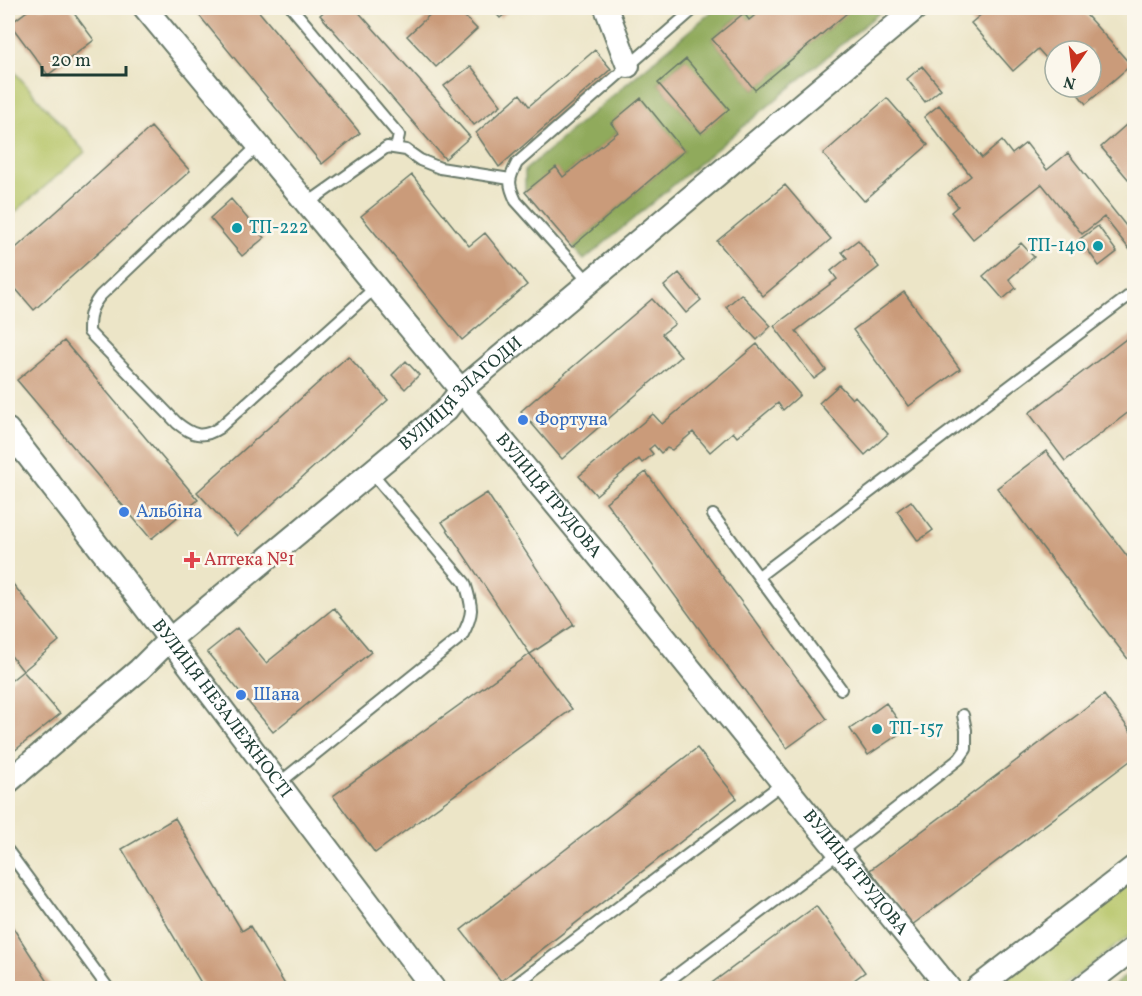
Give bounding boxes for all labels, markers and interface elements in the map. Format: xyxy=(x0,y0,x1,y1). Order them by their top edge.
scale bar xyxy=(42,39,126,77)
north arrow xyxy=(1043,39,1103,99)
text: 20 m xyxy=(51,49,91,74)
text: N xyxy=(1061,69,1078,94)
place label: ТП-222 xyxy=(249,216,308,241)
marker: ТП-222 xyxy=(230,221,244,235)
place label: ТП-140 xyxy=(1027,234,1086,259)
marker: ТП-140 xyxy=(1091,239,1105,253)
street label: ВУЛИЦЯ ЗЛАГОДИ xyxy=(394,331,528,456)
place label: Фортуна xyxy=(535,408,608,433)
marker: Фортуна xyxy=(516,413,530,427)
street label: ВУЛИЦЯ ТРУДОВА xyxy=(489,428,608,564)
place label: Альбіна xyxy=(136,500,202,525)
marker: Альбіна xyxy=(117,505,131,519)
place label: Аптека №1 xyxy=(204,548,295,573)
marker: Аптека №1 xyxy=(185,553,199,567)
street label: ВУЛИЦЯ НЕЗАЛЕЖНОСТІ xyxy=(146,614,297,803)
place label: Шана xyxy=(253,683,300,708)
marker: Шана xyxy=(234,688,248,702)
place label: ТП-157 xyxy=(889,717,944,742)
marker: ТП-157 xyxy=(870,722,884,736)
street label: ВУЛИЦЯ ТРУДОВА xyxy=(797,804,914,941)

